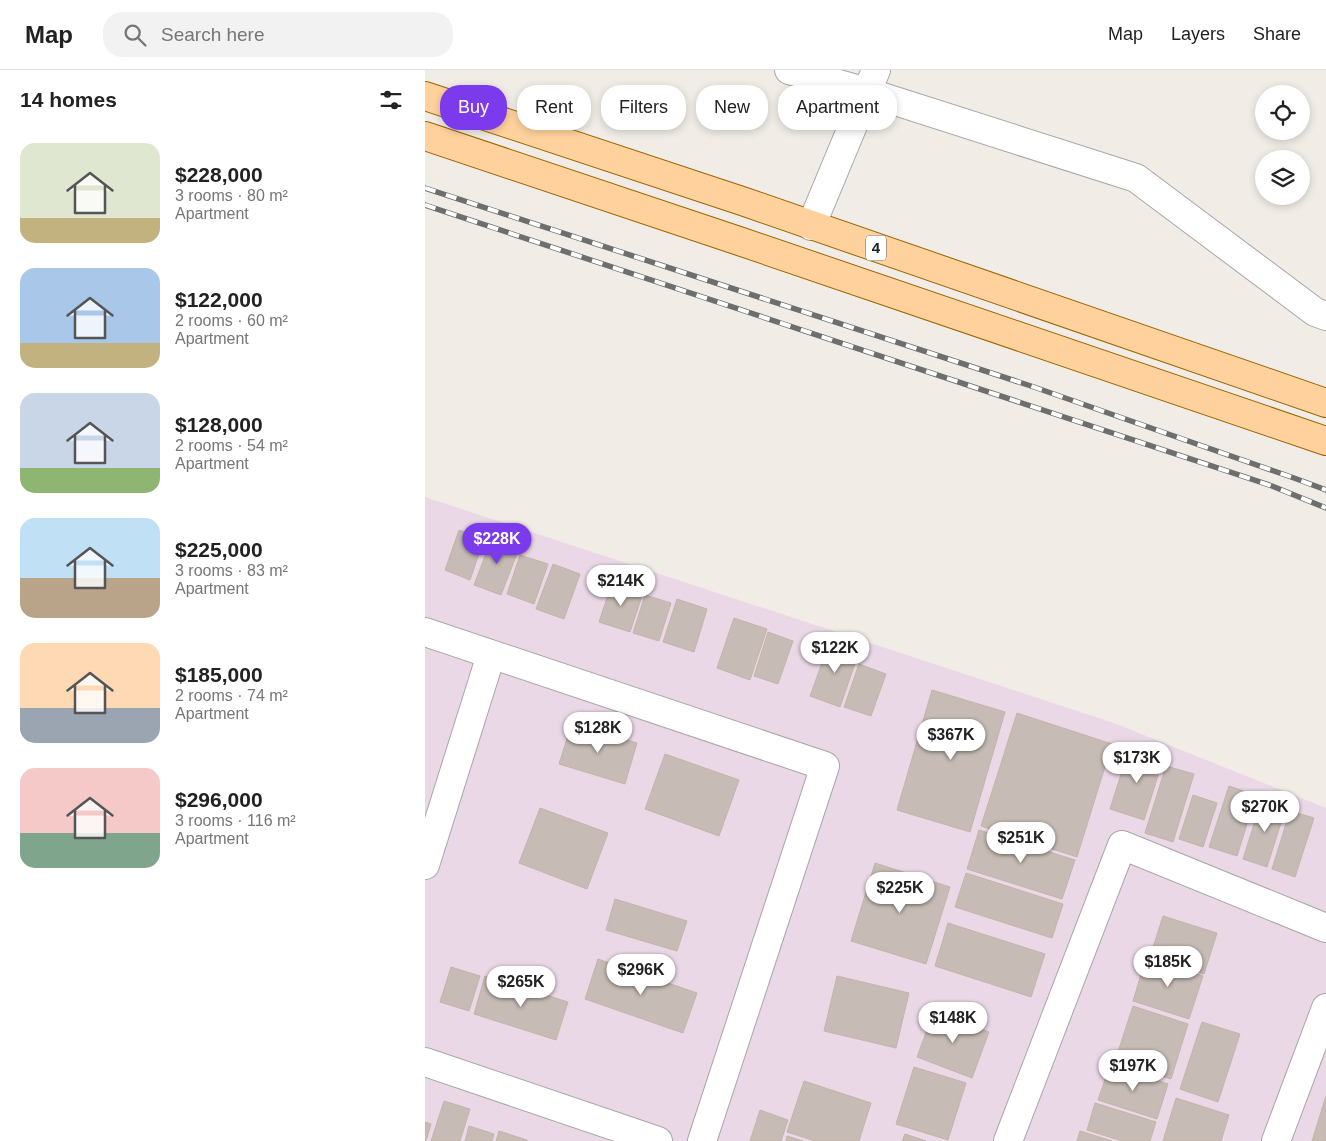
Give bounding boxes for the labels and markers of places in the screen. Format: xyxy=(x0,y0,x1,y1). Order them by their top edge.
pin: $228K xyxy=(462,522,532,565)
pin: $214K xyxy=(586,564,656,607)
pin: $122K xyxy=(800,632,870,674)
pin: $128K xyxy=(563,712,633,754)
pin: $367K xyxy=(916,718,986,761)
pin: $173K xyxy=(1102,742,1172,784)
pin: $270K xyxy=(1230,790,1300,833)
pin: $251K xyxy=(986,822,1056,864)
pin: $225K xyxy=(865,872,935,914)
pin: $185K xyxy=(1133,946,1203,988)
pin: $296K xyxy=(606,954,676,996)
pin: $265K xyxy=(486,966,556,1008)
pin: $148K xyxy=(918,1002,988,1044)
pin: $197K xyxy=(1098,1050,1168,1092)

